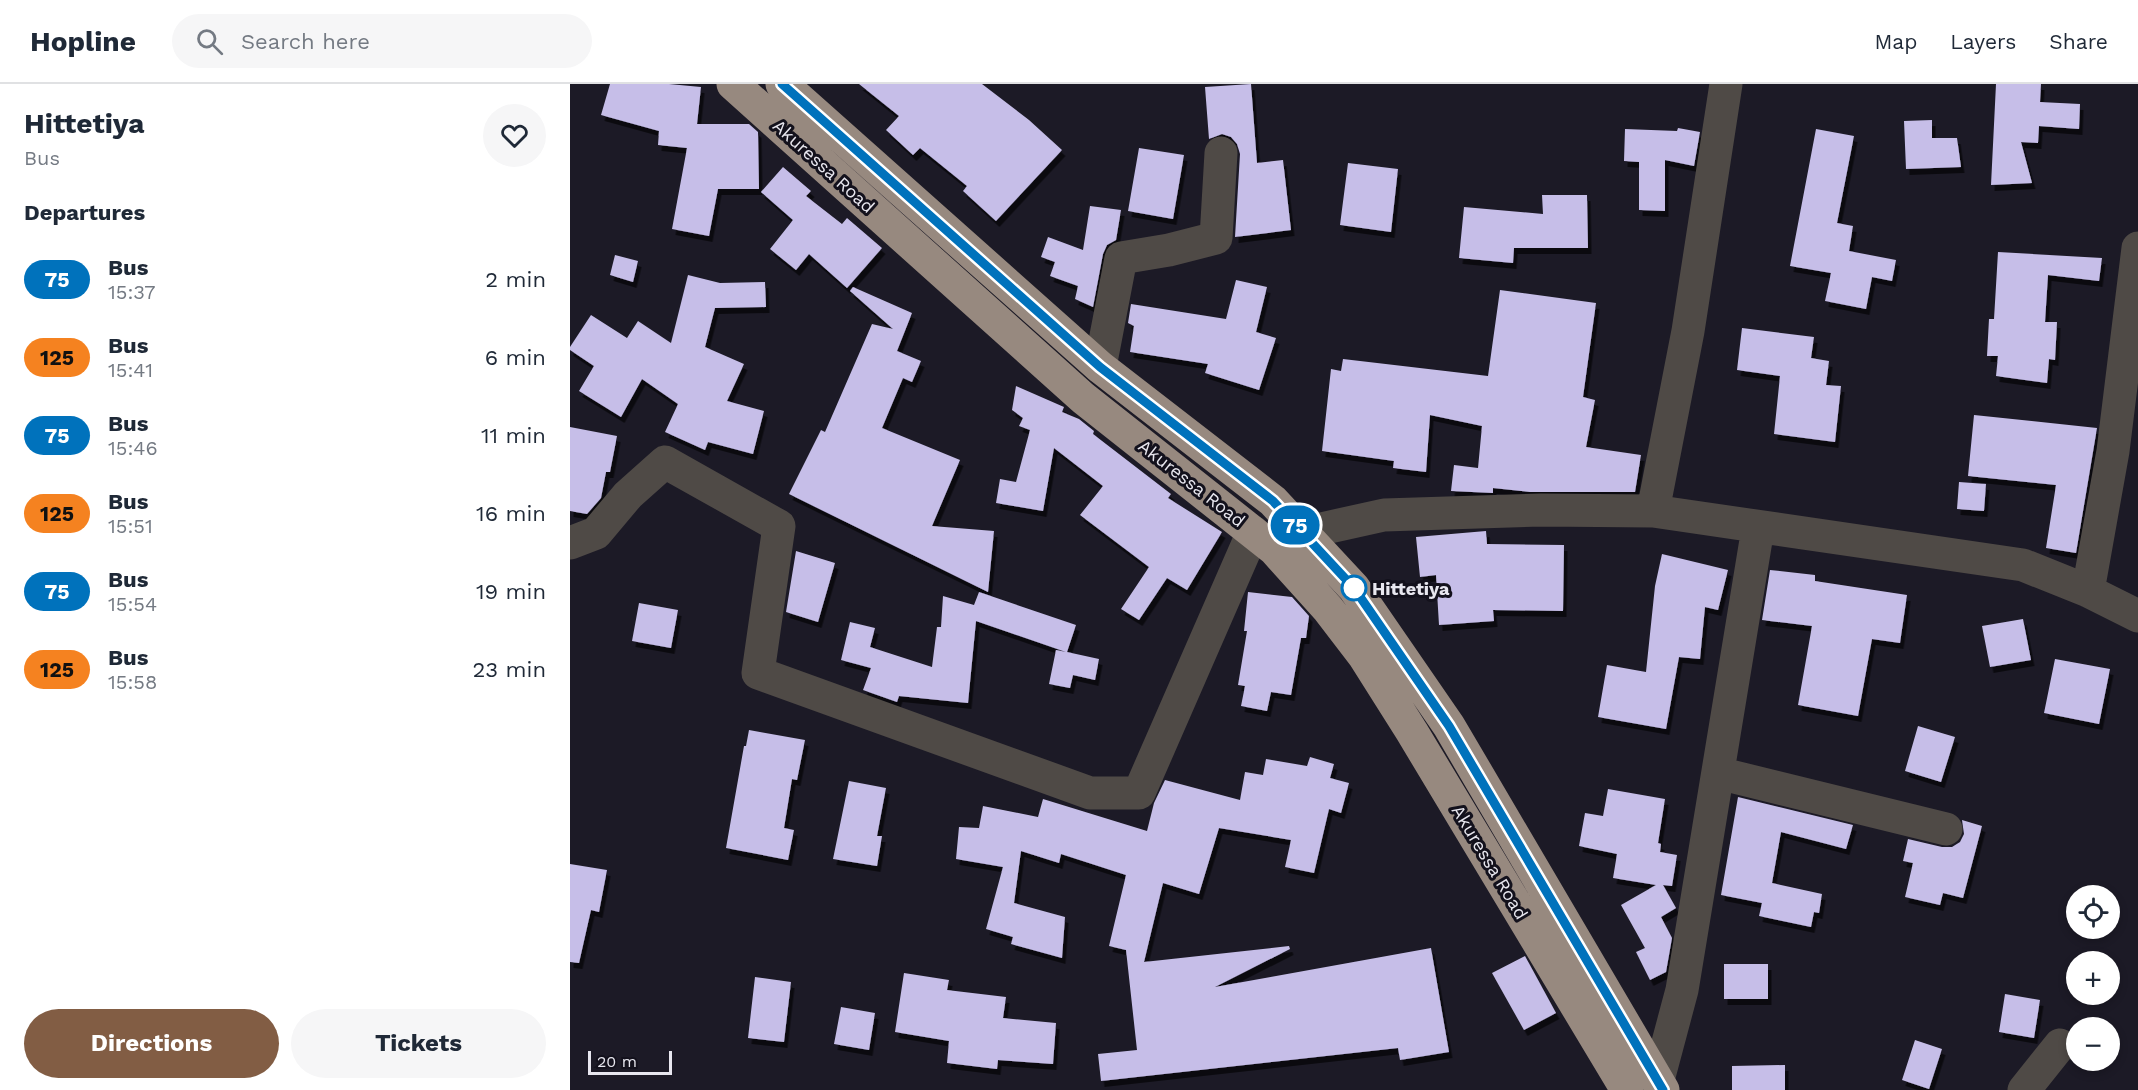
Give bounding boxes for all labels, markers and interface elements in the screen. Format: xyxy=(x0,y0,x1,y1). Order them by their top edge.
search box xyxy=(172,14,592,68)
text: Hopline xyxy=(30,25,136,58)
icon: search xyxy=(193,25,226,58)
text: Search here xyxy=(241,29,370,54)
text: Map xyxy=(1874,29,1917,54)
text: Layers xyxy=(1950,29,2016,54)
text: Share xyxy=(2049,29,2108,54)
button: heart xyxy=(483,104,546,167)
text: Hittetiya xyxy=(24,107,144,140)
street label: Akuressa Road xyxy=(769,115,879,217)
text: Bus xyxy=(24,146,60,170)
text: Departures xyxy=(24,200,145,225)
text: Bus xyxy=(108,255,148,280)
text: 75 xyxy=(45,267,69,292)
text: 2 min xyxy=(485,267,546,292)
text: 15:37 xyxy=(108,280,155,304)
text: Bus xyxy=(108,333,148,358)
text: 125 xyxy=(40,345,74,370)
text: 6 min xyxy=(485,345,546,370)
text: 15:41 xyxy=(108,358,153,382)
text: Bus xyxy=(108,411,148,436)
text: 75 xyxy=(45,423,69,448)
text: 11 min xyxy=(481,423,546,448)
street label: Akuressa Road xyxy=(1135,435,1249,531)
text: 15:46 xyxy=(108,436,158,460)
text: Bus xyxy=(108,489,148,514)
text: 125 xyxy=(40,501,74,526)
text: 16 min xyxy=(476,501,546,526)
line badge: 75 xyxy=(1268,506,1322,544)
text: 75 xyxy=(1283,513,1307,538)
text: 15:51 xyxy=(108,514,153,538)
text: Bus xyxy=(108,567,148,592)
marker: Hittetiya xyxy=(1341,575,1367,601)
place label: Hittetiya xyxy=(1372,578,1450,599)
text: 75 xyxy=(45,579,69,604)
text: 19 min xyxy=(476,579,546,604)
text: 15:54 xyxy=(108,592,157,616)
text: Bus xyxy=(108,645,148,670)
text: 125 xyxy=(40,657,74,682)
text: 23 min xyxy=(472,657,546,682)
text: 15:58 xyxy=(108,670,157,694)
street label: Akuressa Road xyxy=(1448,801,1532,923)
map controls xyxy=(2066,885,2120,1071)
button: locate xyxy=(2066,885,2120,939)
button: + xyxy=(2066,951,2120,1005)
button: Directions xyxy=(24,1009,279,1078)
button: Tickets xyxy=(291,1009,546,1078)
button: − xyxy=(2066,1017,2120,1071)
scale bar xyxy=(588,1048,672,1076)
text: 20 m xyxy=(597,1052,637,1071)

